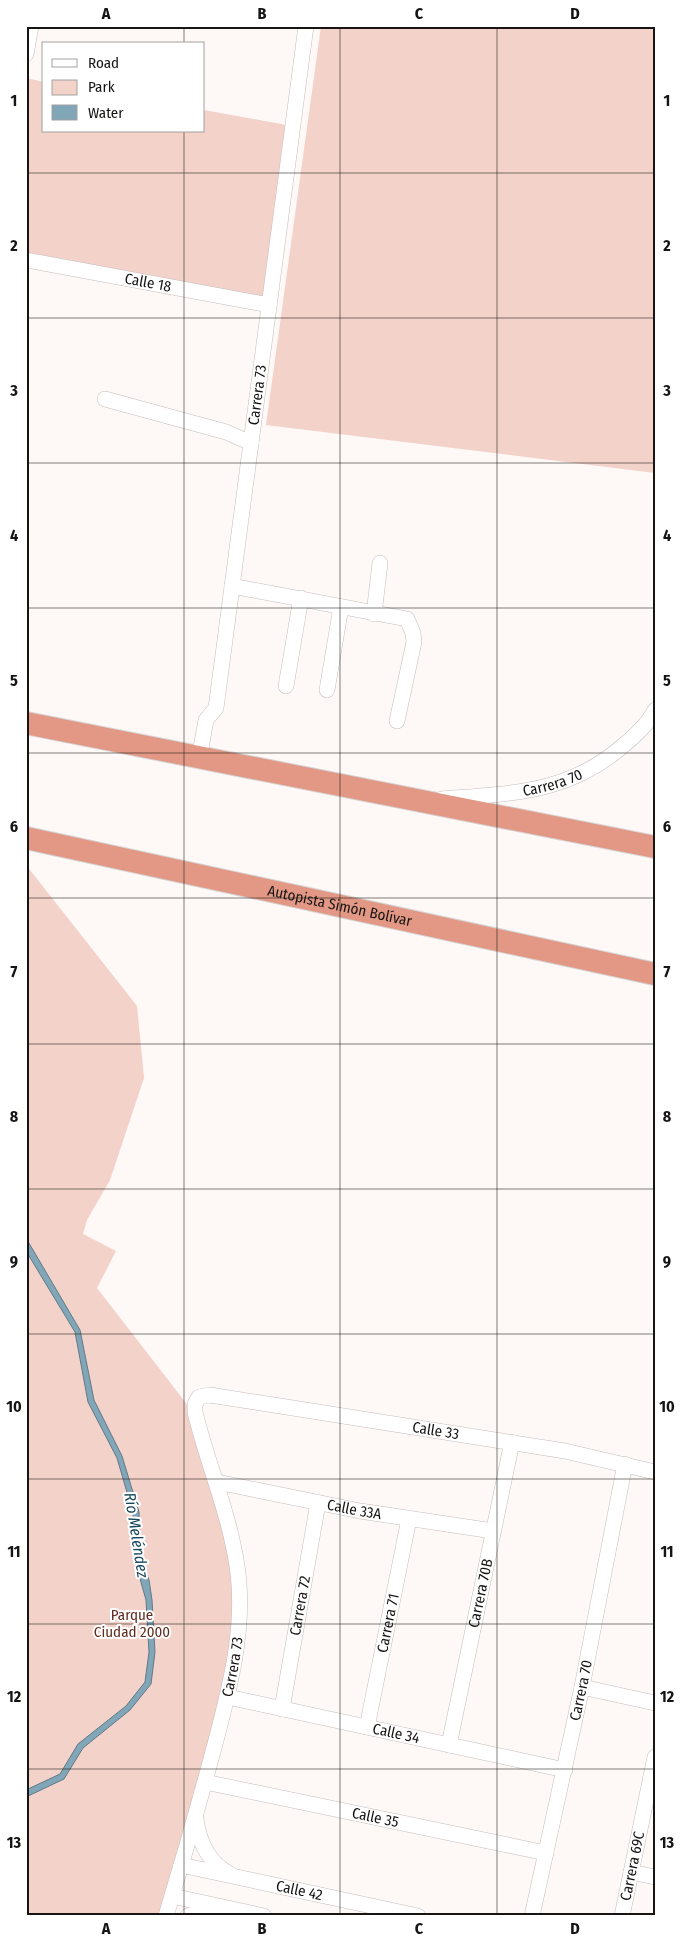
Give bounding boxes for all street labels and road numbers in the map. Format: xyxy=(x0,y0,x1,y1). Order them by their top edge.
street label: Calle 18 xyxy=(123,269,173,296)
street label: Carrera 73 xyxy=(244,363,270,426)
street label: Carrera 70 xyxy=(521,765,585,800)
street label: Autopista Simón Bolívar xyxy=(266,881,414,930)
street label: Calle 33 xyxy=(411,1418,461,1443)
street label: Calle 33A xyxy=(326,1496,383,1523)
street label: Carrera 70B xyxy=(465,1557,496,1629)
street label: Carrera 72 xyxy=(286,1574,314,1637)
street label: Carrera 71 xyxy=(373,1592,403,1654)
street label: Carrera 73 xyxy=(218,1636,247,1699)
street label: Carrera 70 xyxy=(566,1658,596,1722)
street label: Calle 34 xyxy=(371,1720,421,1747)
street label: Calle 35 xyxy=(350,1804,400,1831)
street label: Carrera 69C xyxy=(616,1830,648,1902)
street label: Calle 42 xyxy=(274,1877,325,1904)

